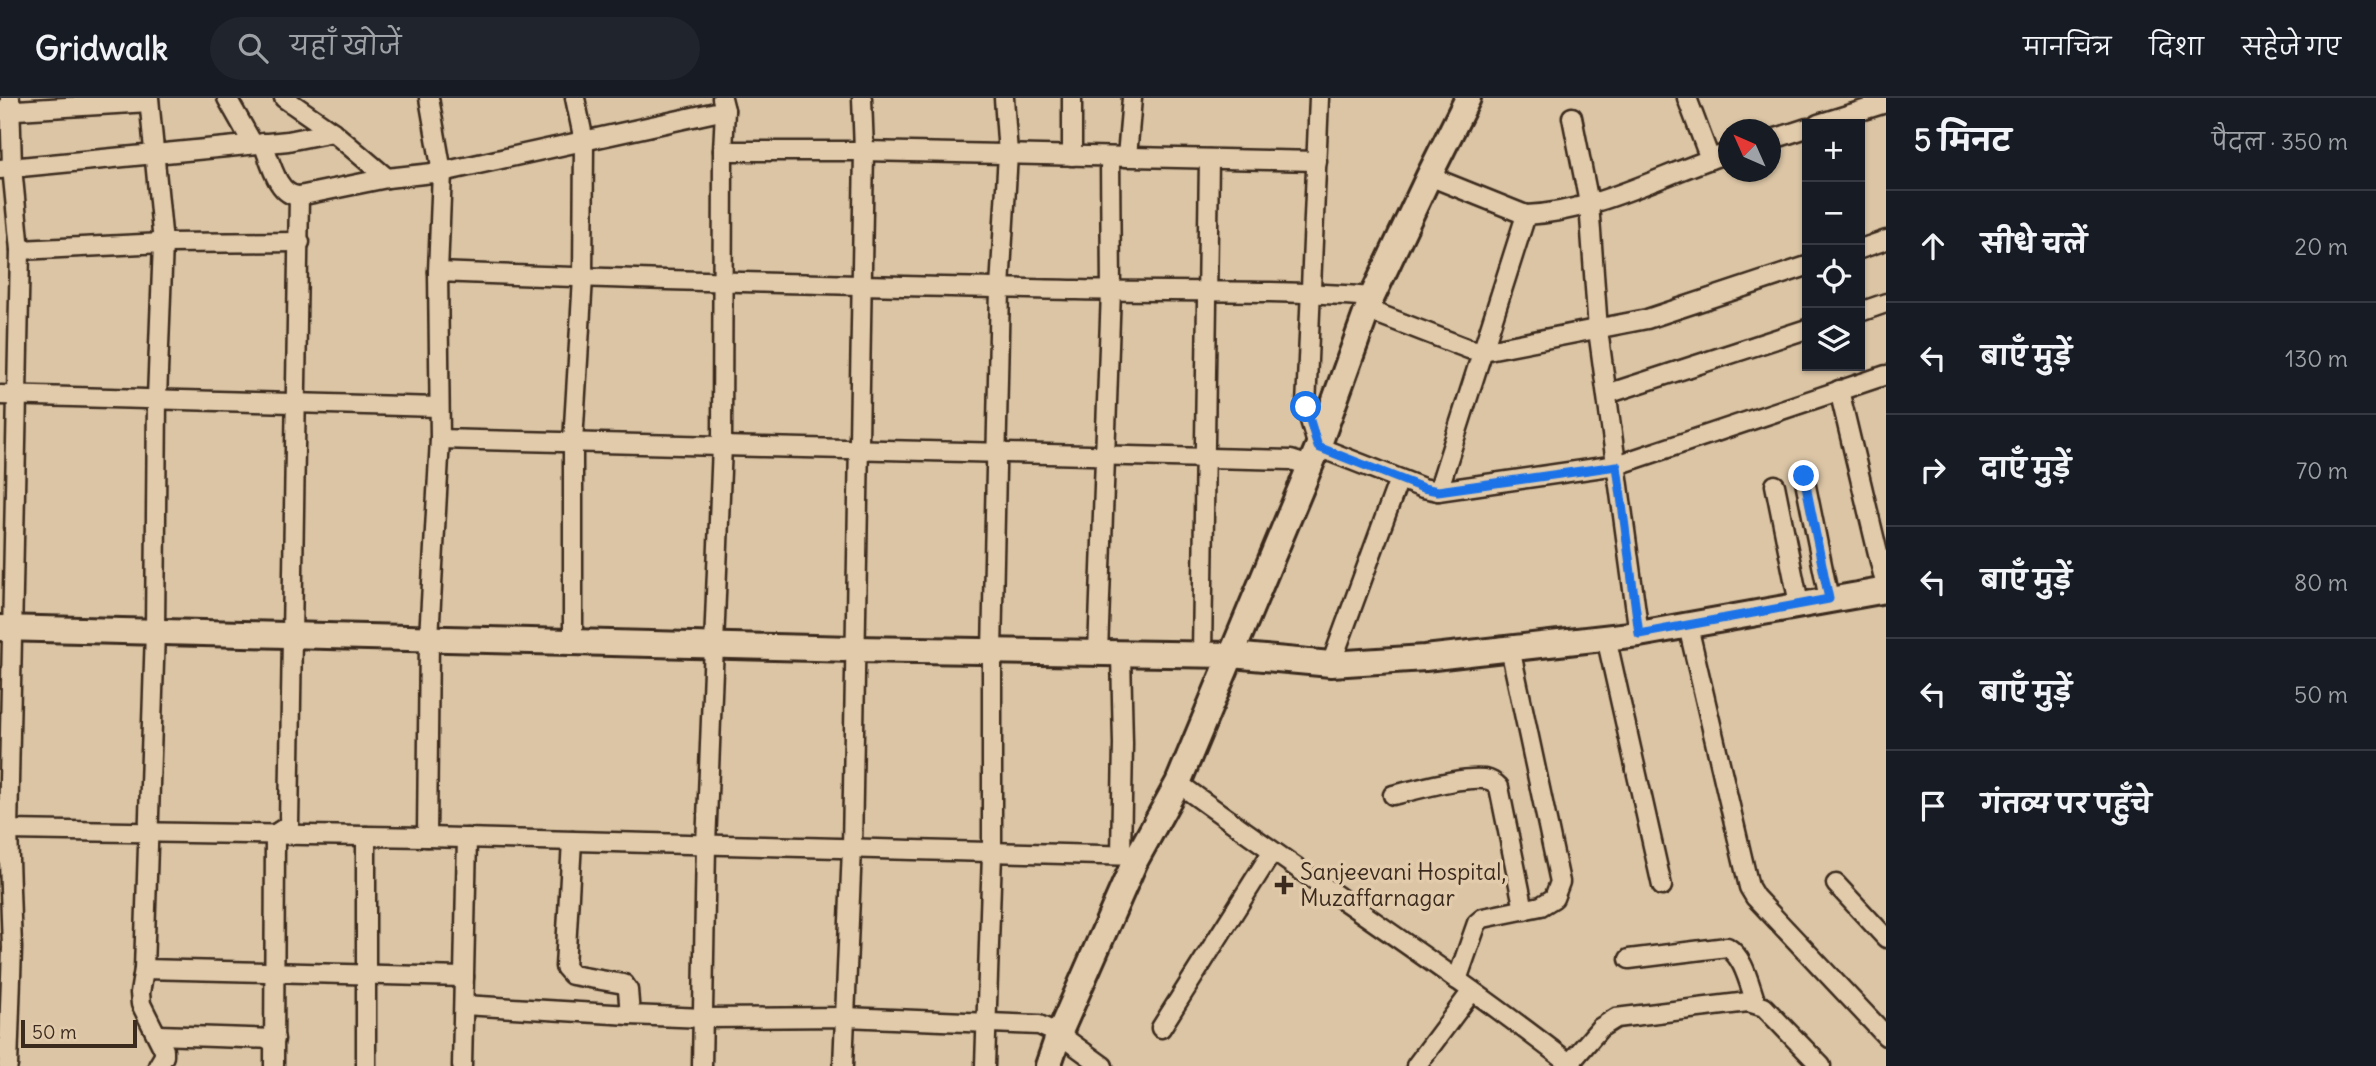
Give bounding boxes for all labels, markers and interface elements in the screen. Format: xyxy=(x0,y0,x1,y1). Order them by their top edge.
search box xyxy=(210,17,700,80)
text: Gridwalk xyxy=(35,27,168,69)
icon: search xyxy=(234,29,272,67)
text: यहाँ खोजें xyxy=(290,29,401,62)
text: मानचित्र xyxy=(2023,31,2111,61)
text: दिशा xyxy=(2149,31,2204,61)
text: सहेजे गए xyxy=(2242,31,2341,61)
north arrow xyxy=(1718,119,1781,182)
map controls xyxy=(1802,119,1865,371)
button: + xyxy=(1802,119,1865,182)
text: 5 मिनट xyxy=(1914,121,2011,159)
text: पैदल · 350 m xyxy=(2212,127,2348,156)
button: − xyxy=(1802,182,1865,245)
icon: ahead xyxy=(1914,227,1952,265)
text: सीधे चलें xyxy=(1981,227,2087,260)
text: 20 m xyxy=(2295,232,2348,261)
button: locate xyxy=(1802,245,1865,308)
button: layers xyxy=(1802,308,1865,371)
icon: left xyxy=(1914,339,1952,377)
text: बाएँ मुड़ें xyxy=(1981,339,2072,372)
text: 130 m xyxy=(2285,344,2348,373)
route start xyxy=(1290,391,1321,422)
icon: right xyxy=(1914,451,1952,489)
text: दाएँ मुड़ें xyxy=(1981,451,2071,484)
text: 70 m xyxy=(2296,456,2348,485)
route end xyxy=(1788,460,1819,491)
icon: left xyxy=(1914,563,1952,601)
text: बाएँ मुड़ें xyxy=(1981,563,2072,596)
text: 80 m xyxy=(2294,568,2348,597)
icon: left xyxy=(1914,675,1952,713)
text: बाएँ मुड़ें xyxy=(1981,675,2072,708)
text: 50 m xyxy=(2294,680,2348,709)
icon: arrive xyxy=(1914,787,1952,825)
text: गंतव्य पर पहुँचे xyxy=(1981,787,2151,820)
place label: Sanjeevani Hospital, Muzaffarnagar xyxy=(1300,857,1506,912)
marker: Sanjeevani Hospital, Muzaffarnagar xyxy=(1274,875,1294,895)
scale bar xyxy=(21,1017,136,1049)
text: 50 m xyxy=(32,1020,77,1044)

